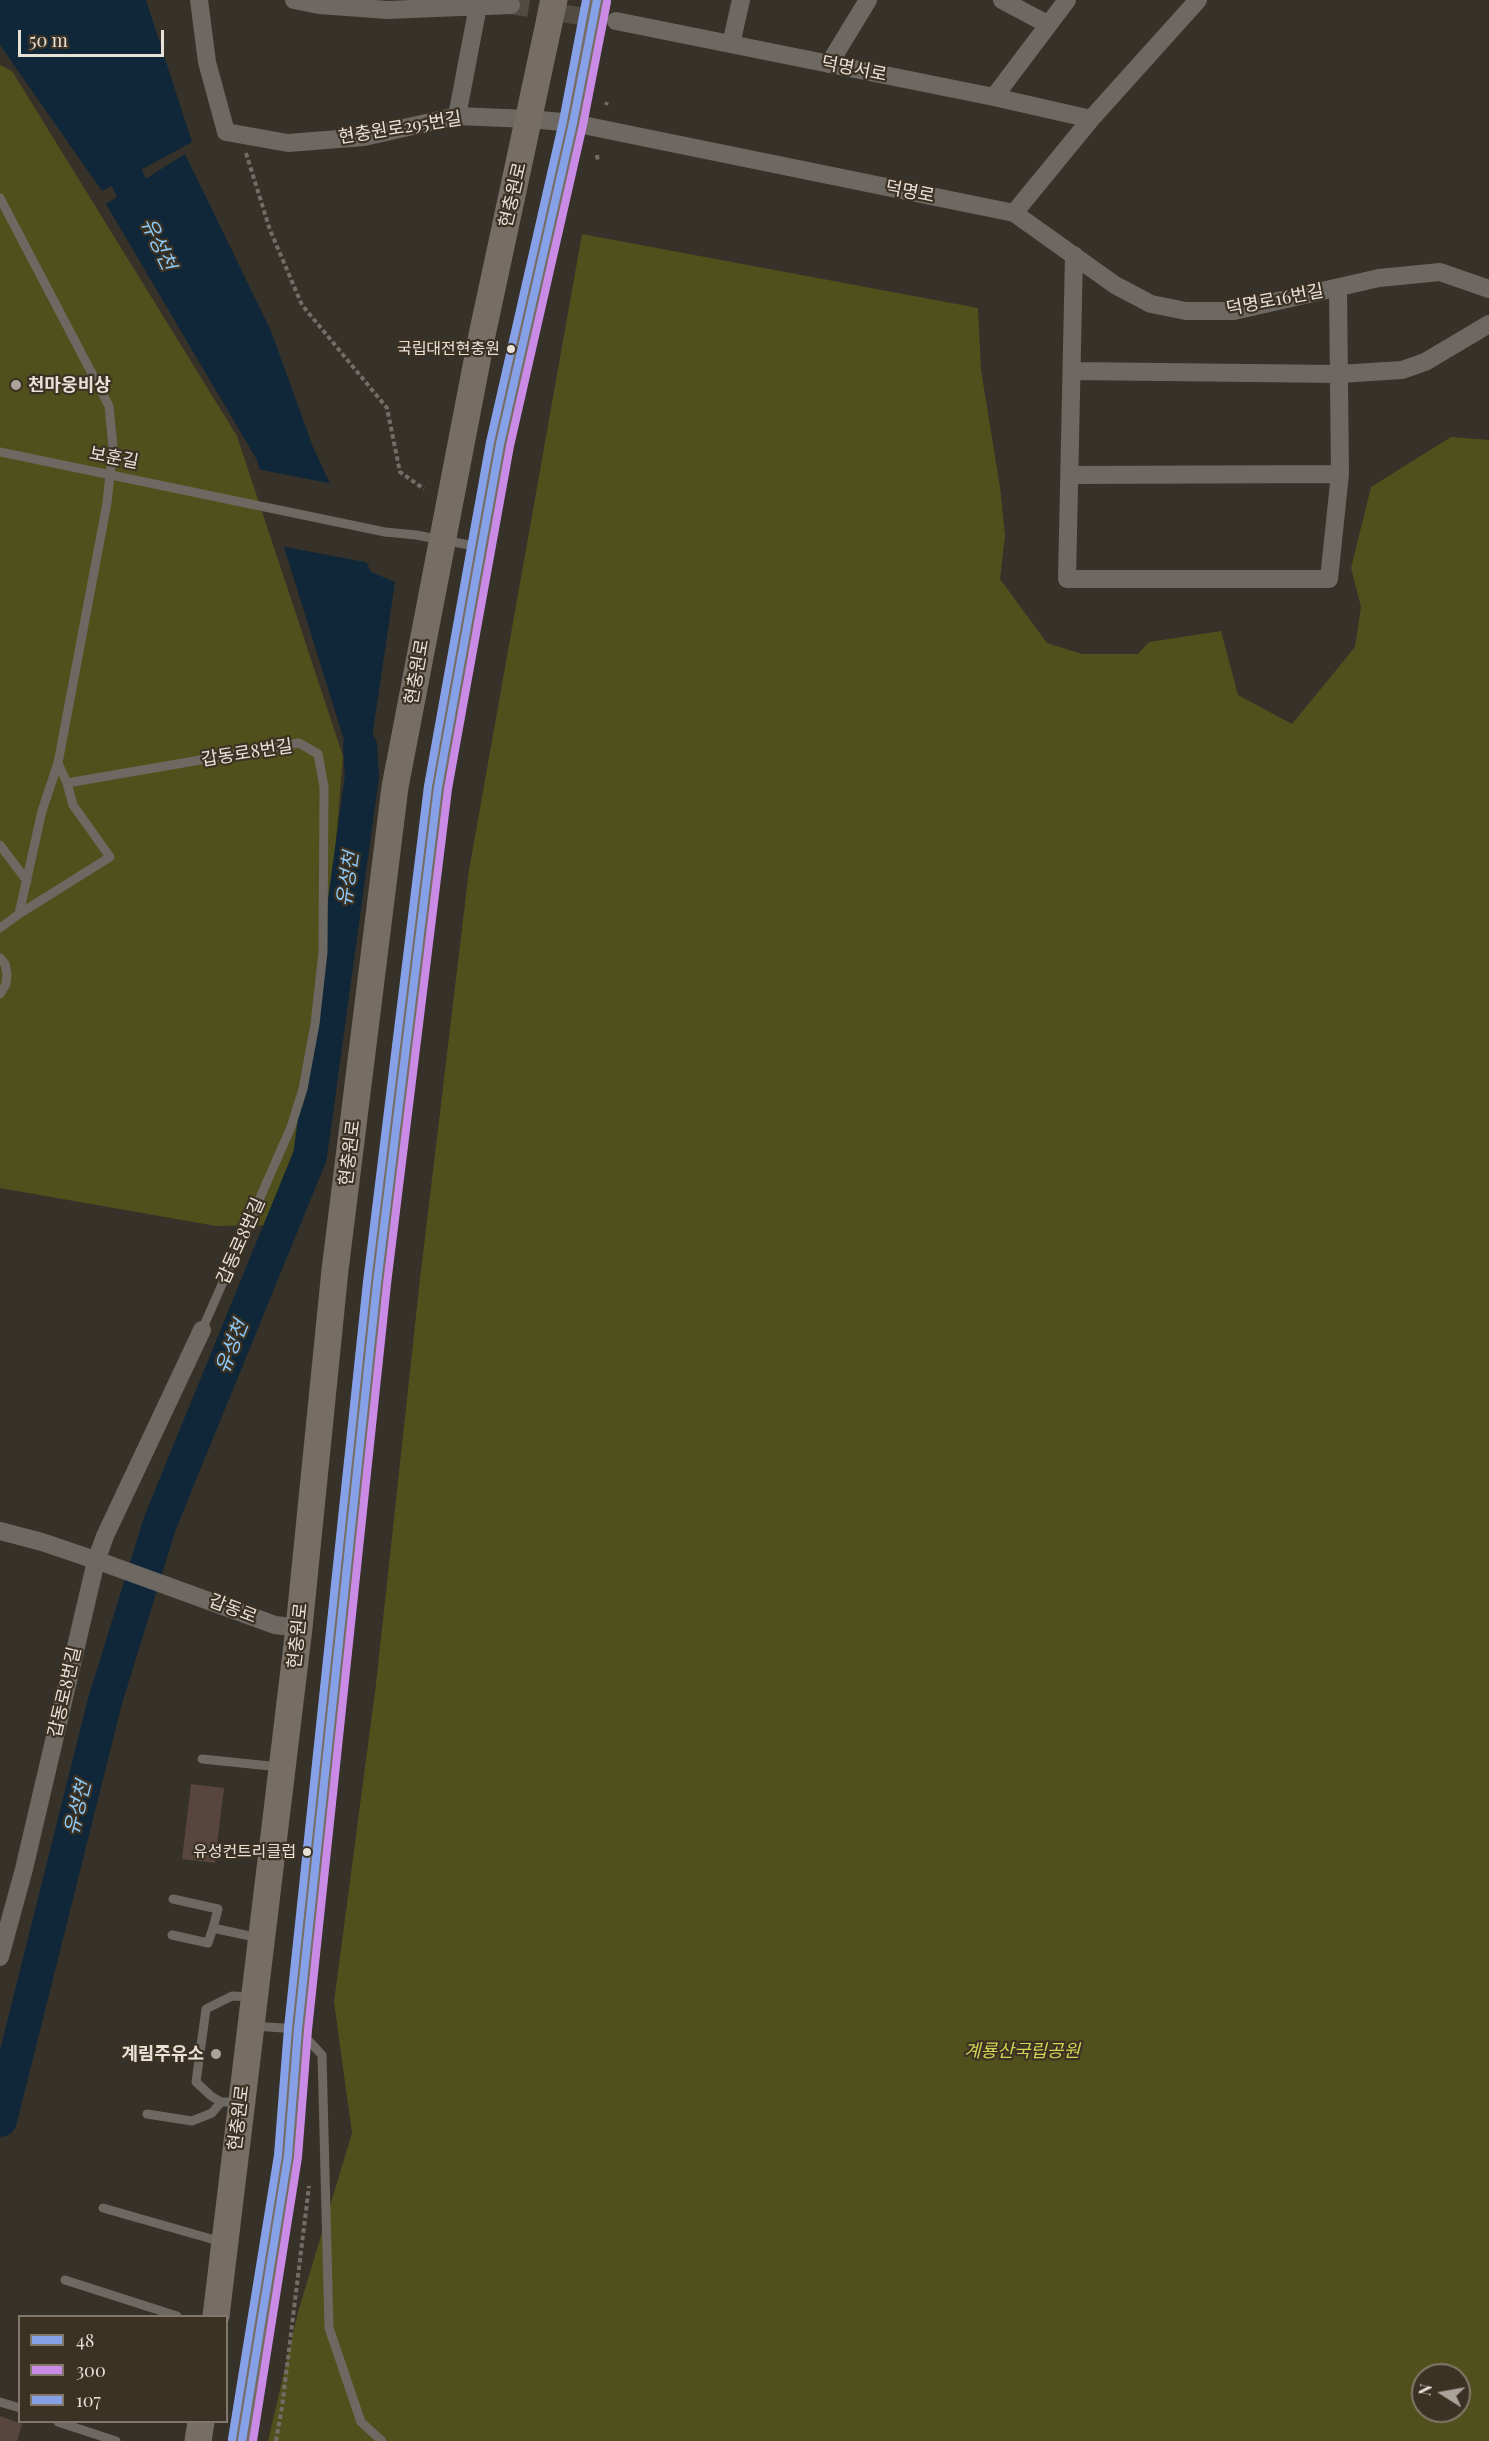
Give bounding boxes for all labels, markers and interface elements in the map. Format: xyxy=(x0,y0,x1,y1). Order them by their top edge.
scale bar xyxy=(21,18,166,56)
text: 50 m xyxy=(29,28,68,52)
street label: 덕명서로 xyxy=(819,52,889,86)
street label: 현충원로295번길 xyxy=(337,108,463,148)
street label: 현충원로 xyxy=(495,160,531,230)
street label: 덕명로 xyxy=(884,177,936,207)
water label: 유성천 xyxy=(135,214,181,274)
street label: 덕명로16번길 xyxy=(1224,280,1326,320)
place label: 국립대전현충원 xyxy=(397,339,500,359)
marker: 국립대전현충원 xyxy=(505,343,517,355)
place label: 천마웅비상 xyxy=(28,374,111,396)
marker: 천마웅비상 xyxy=(9,378,23,392)
street label: 보훈길 xyxy=(88,443,140,473)
street label: 현충원로 xyxy=(401,638,433,706)
street label: 갑동로8번길 xyxy=(200,735,294,771)
water label: 유성천 xyxy=(332,850,364,908)
street label: 현충원로 xyxy=(335,1119,365,1187)
street label: 갑동로8번길 xyxy=(212,1195,270,1287)
water label: 유성천 xyxy=(211,1317,253,1377)
street label: 갑동로 xyxy=(206,1590,260,1628)
street label: 현충원로 xyxy=(284,1602,312,1670)
street label: 갑동로8번길 xyxy=(44,1645,86,1739)
water label: 유성천 xyxy=(60,1778,96,1838)
place label: 유성컨트리클럽 xyxy=(193,1842,296,1862)
marker: 유성컨트리클럽 xyxy=(301,1846,313,1858)
park label: 계룡산국립공원 xyxy=(964,2040,1080,2062)
place label: 계림주유소 xyxy=(121,2043,204,2065)
marker: 계림주유소 xyxy=(209,2047,223,2061)
street label: 현충원로 xyxy=(224,2084,254,2152)
legend xyxy=(18,2315,228,2423)
text: 48 xyxy=(76,2328,94,2352)
text: 300 xyxy=(76,2358,106,2382)
north arrow xyxy=(1411,2363,1471,2423)
text: N xyxy=(1413,2382,1436,2398)
text: 107 xyxy=(76,2388,101,2412)

